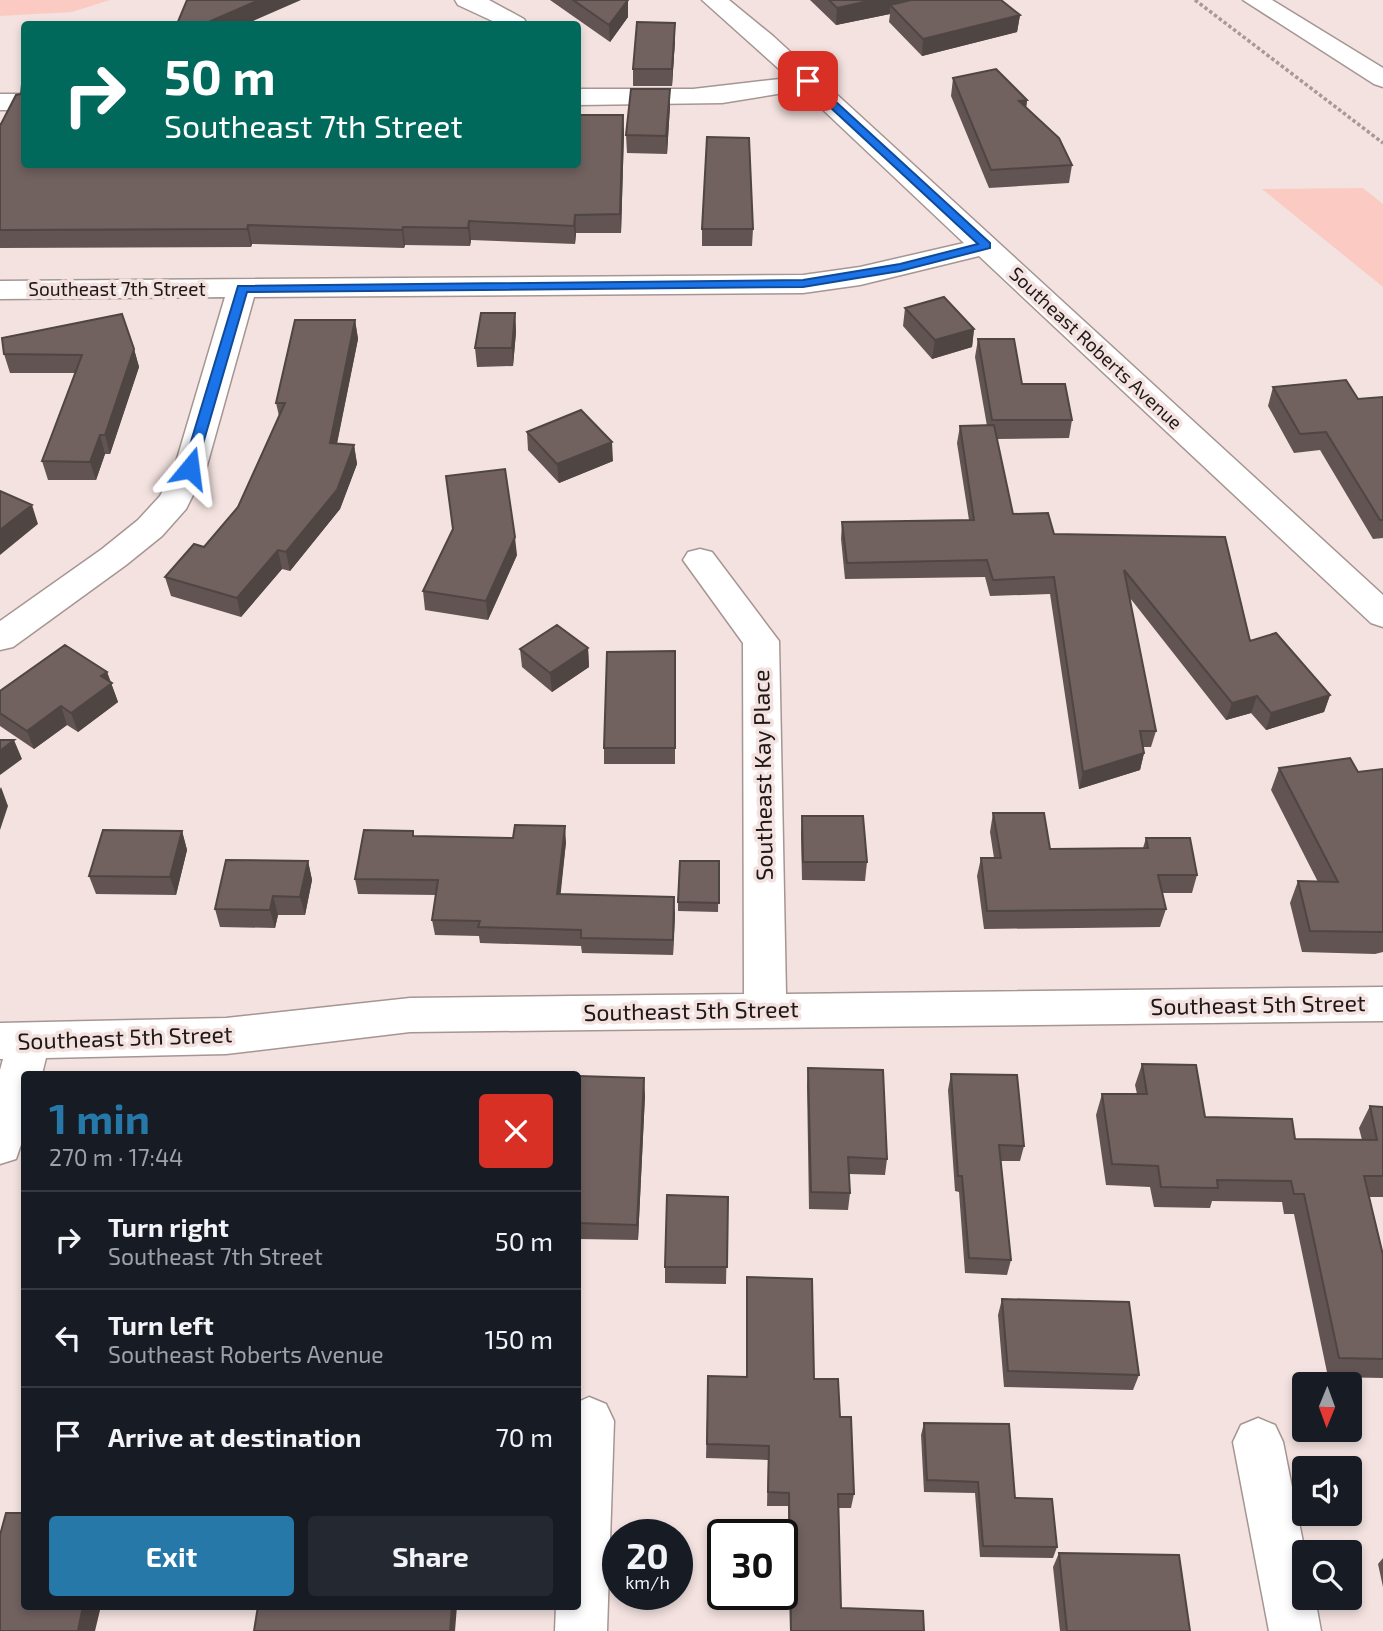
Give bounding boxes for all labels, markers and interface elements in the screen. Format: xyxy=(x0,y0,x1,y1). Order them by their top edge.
text: 50 m xyxy=(164,46,276,105)
icon: right xyxy=(49,49,140,140)
pin xyxy=(778,51,838,111)
icon: arrive xyxy=(789,62,827,100)
text: Southeast 7th Street xyxy=(164,106,463,144)
street label: Southeast Roberts Avenue xyxy=(1005,262,1187,434)
street label: Southeast 7th Street xyxy=(28,277,206,300)
position arrow xyxy=(153,431,227,505)
street label: Southeast Kay Place xyxy=(746,669,778,881)
street label: Southeast 5th Street xyxy=(1150,988,1366,1020)
street label: Southeast 5th Street xyxy=(583,994,799,1026)
street label: Southeast 5th Street xyxy=(17,1019,233,1055)
text: 1 min xyxy=(49,1092,150,1142)
button: close xyxy=(479,1094,553,1168)
text: 270 m · 17:44 xyxy=(49,1143,183,1171)
text: Turn right xyxy=(108,1211,229,1242)
icon: right xyxy=(49,1221,87,1259)
text: 50 m xyxy=(495,1225,553,1256)
text: Southeast 7th Street xyxy=(108,1242,323,1270)
text: Turn left xyxy=(108,1309,214,1340)
icon: left xyxy=(49,1319,87,1357)
text: 150 m xyxy=(484,1323,553,1354)
text: Southeast Roberts Avenue xyxy=(108,1340,384,1368)
north arrow xyxy=(1292,1372,1362,1442)
map controls xyxy=(1292,1372,1362,1610)
icon: arrive xyxy=(49,1417,87,1455)
text: Arrive at destination xyxy=(108,1421,361,1452)
text: 70 m xyxy=(495,1421,553,1452)
button: sound xyxy=(1292,1456,1362,1526)
button: Exit xyxy=(49,1516,294,1596)
button: Share xyxy=(308,1516,553,1596)
speed limit sign: 30 xyxy=(707,1519,798,1610)
text: 20 xyxy=(626,1534,669,1576)
button: search xyxy=(1292,1540,1362,1610)
text: km/h xyxy=(625,1571,670,1593)

